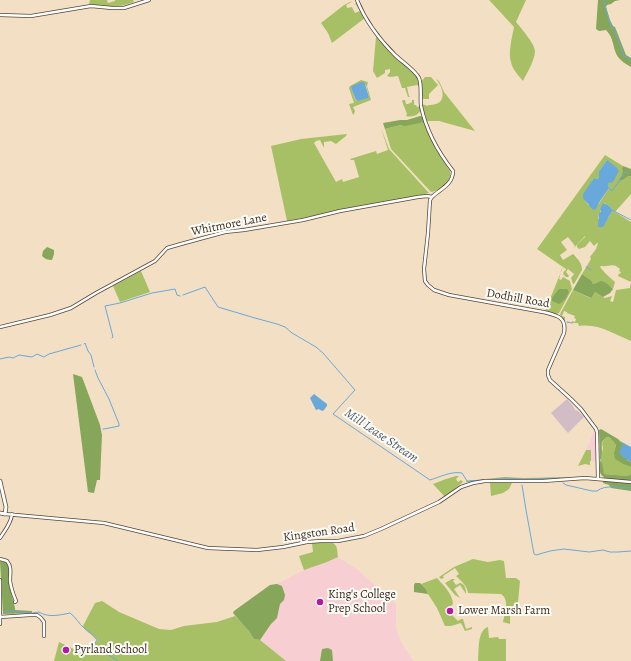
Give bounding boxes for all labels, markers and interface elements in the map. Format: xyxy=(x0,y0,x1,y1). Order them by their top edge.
street label: Whitmore Lane xyxy=(190,211,268,239)
street label: Dodhill Road xyxy=(485,286,551,312)
water label: Mill Lease Stream xyxy=(341,406,421,466)
street label: Kingston Road xyxy=(282,521,356,545)
place label: King's College Prep School xyxy=(328,588,396,616)
marker: King's College Prep School xyxy=(315,597,325,607)
place label: Lower Marsh Farm xyxy=(458,604,550,618)
marker: Lower Marsh Farm xyxy=(445,606,455,616)
place label: Pyrland School xyxy=(74,643,147,657)
marker: Pyrland School xyxy=(61,645,71,655)

